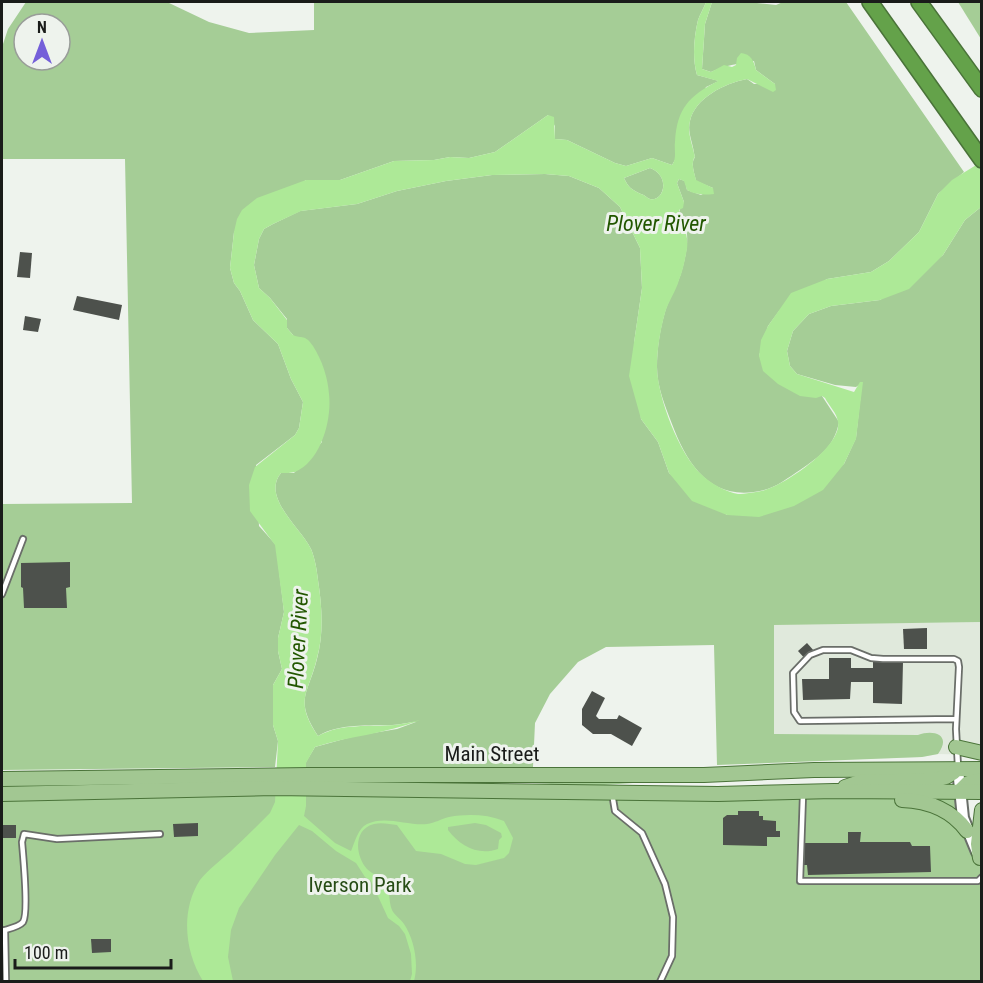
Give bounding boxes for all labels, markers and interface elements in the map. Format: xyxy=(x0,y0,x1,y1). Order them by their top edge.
north arrow xyxy=(12,12,72,72)
text: N xyxy=(37,18,47,37)
water label: Plover River xyxy=(606,211,706,236)
water label: Plover River xyxy=(283,588,313,689)
street label: Main Street xyxy=(445,742,539,766)
park label: Iverson Park xyxy=(309,873,412,897)
scale bar xyxy=(15,932,171,970)
text: 100 m xyxy=(24,942,68,963)

